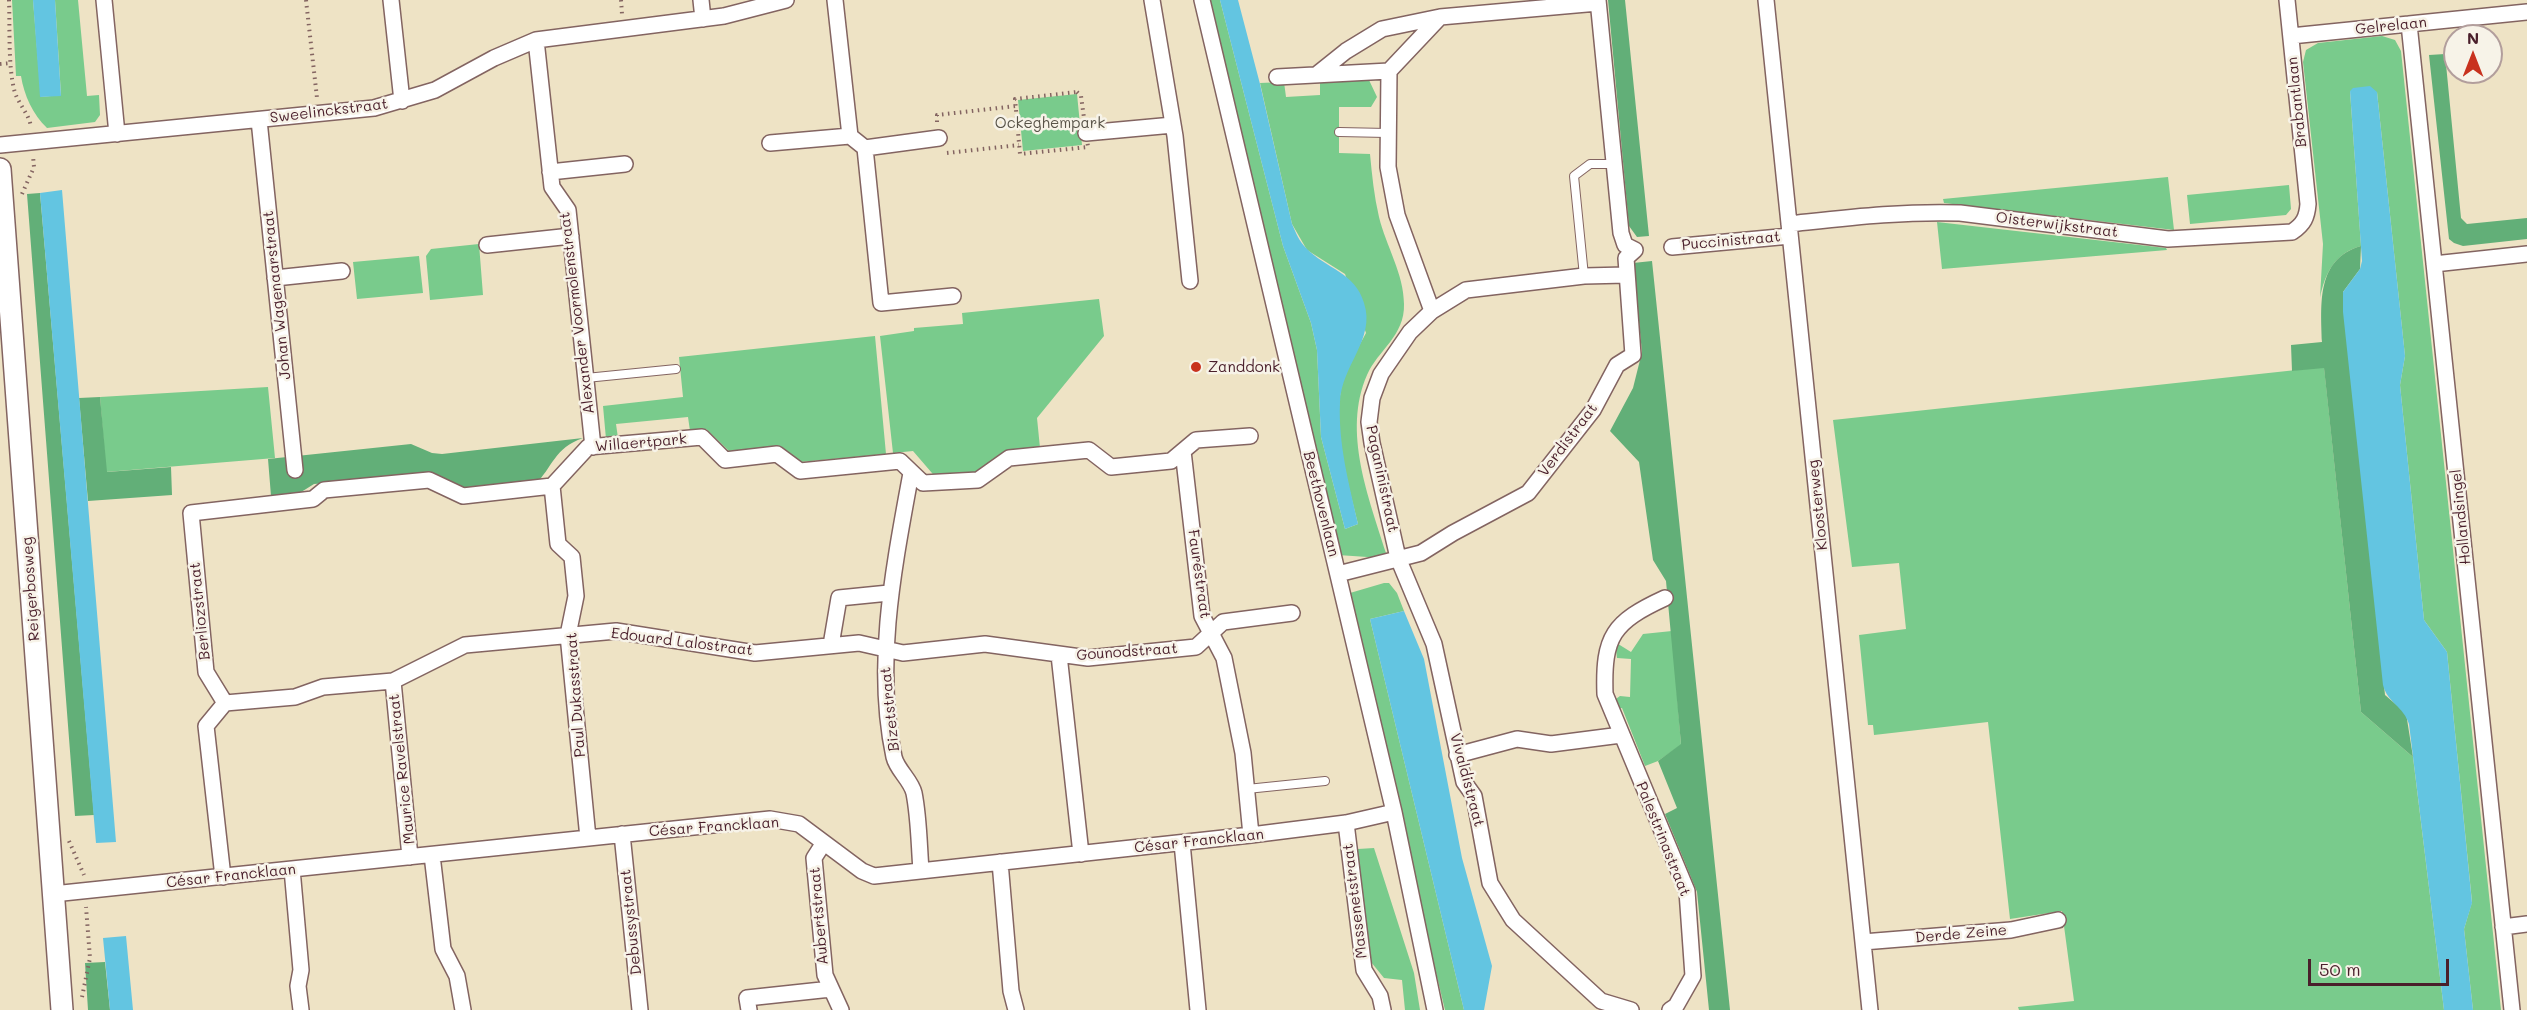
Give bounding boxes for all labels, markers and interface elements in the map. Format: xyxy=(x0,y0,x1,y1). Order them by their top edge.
street label: Gelrelaan xyxy=(2354,13,2428,39)
north arrow xyxy=(2443,24,2503,84)
text: N xyxy=(2467,27,2479,48)
street label: Brabantlaan xyxy=(2283,56,2311,148)
street label: Sweelinckstraat xyxy=(269,95,389,127)
park label: Ockeghempark xyxy=(995,114,1105,132)
street label: Oisterwijkstraat xyxy=(1995,209,2119,241)
street label: Johan Wagenaarstraat xyxy=(259,210,295,380)
street label: Alexander Voormolenstraat xyxy=(556,211,598,415)
street label: Puccinistraat xyxy=(1681,228,1781,254)
place label: Zanddonk xyxy=(1208,358,1280,376)
marker: Zanddonk xyxy=(1189,360,1203,374)
street label: Verdistraat xyxy=(1535,400,1601,480)
street label: Paganinistraat xyxy=(1362,424,1402,534)
street label: Willaertpark xyxy=(594,430,688,456)
street label: Beethovenlaan xyxy=(1299,449,1343,559)
street label: Kloosterweg xyxy=(1804,459,1832,551)
street label: Hollandsingel xyxy=(2447,468,2475,566)
street label: Fauréstraat xyxy=(1184,528,1214,620)
street label: Reigerbosweg xyxy=(18,536,44,642)
street label: Berliozstraat xyxy=(186,561,214,661)
street label: Edouard Lalostraat xyxy=(610,624,754,660)
street label: Paul Dukasstraat xyxy=(563,632,589,758)
street label: Gounodstraat xyxy=(1076,639,1178,665)
street label: Bizetstraat xyxy=(877,666,903,752)
street label: Maurice Ravelstraat xyxy=(385,693,419,845)
street label: Vivaldistraat xyxy=(1446,731,1488,829)
street label: Palestrinastraat xyxy=(1632,779,1694,899)
street label: César Francklaan xyxy=(648,813,780,841)
street label: César Francklaan xyxy=(1133,825,1265,857)
street label: Massenetstraat xyxy=(1339,842,1371,960)
street label: César Francklaan xyxy=(165,860,297,892)
street label: Aubertstraat xyxy=(806,866,832,966)
street label: Debussystraat xyxy=(616,868,646,976)
street label: Derde Zeine xyxy=(1914,921,2008,947)
scale bar xyxy=(2311,947,2452,985)
text: 50 m xyxy=(2319,957,2361,981)

